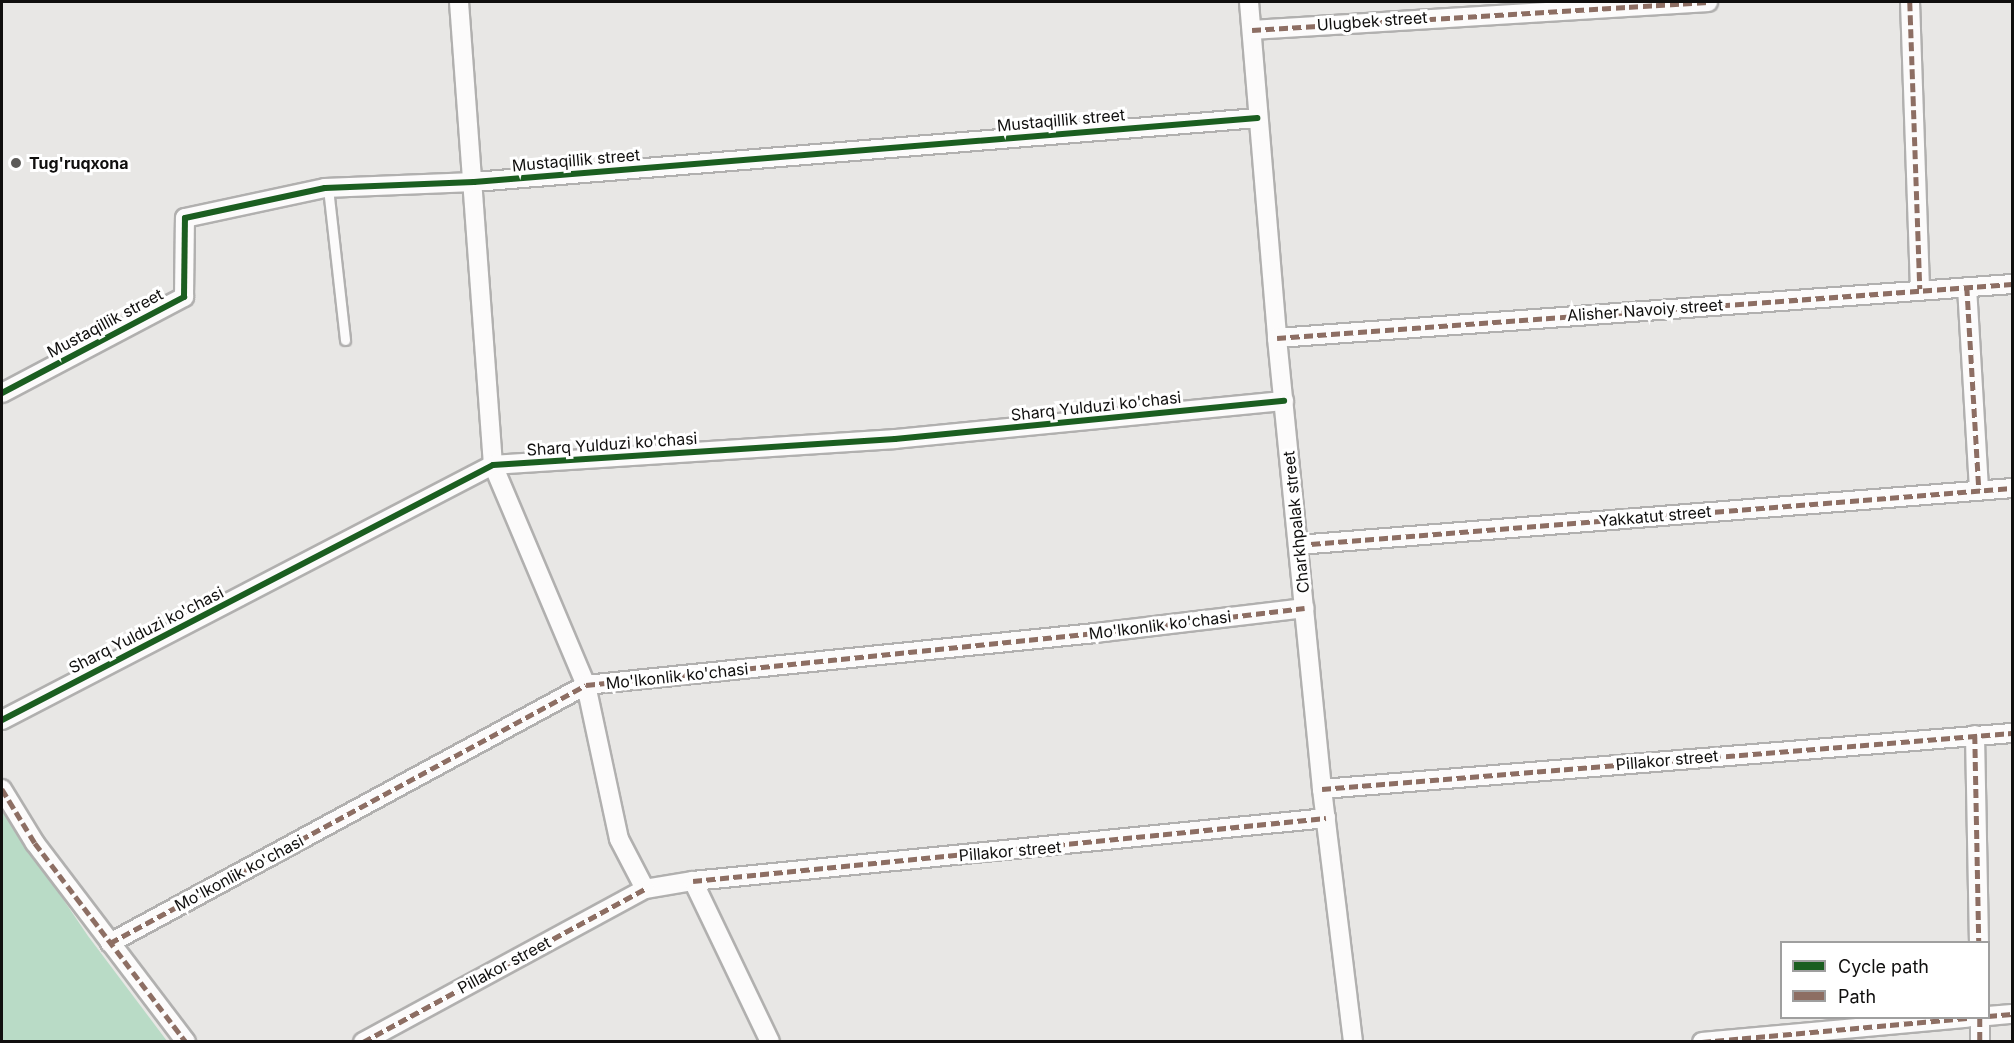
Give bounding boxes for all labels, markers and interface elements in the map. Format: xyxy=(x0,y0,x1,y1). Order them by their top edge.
street label: Ulugbek street xyxy=(1316,8,1428,34)
street label: Mustaqillik street xyxy=(996,105,1126,135)
street label: Mustaqillik street xyxy=(511,145,641,175)
place label: Tug'ruqxona xyxy=(29,153,129,173)
marker: Tug'ruqxona xyxy=(7,154,25,172)
street label: Mustaqillik street xyxy=(44,284,166,362)
street label: Alisher Navoiy street xyxy=(1566,295,1724,325)
street label: Sharq Yulduzi ko'chasi xyxy=(1010,388,1182,424)
street label: Sharq Yulduzi ko'chasi xyxy=(526,428,698,460)
street label: Charkhpalak street xyxy=(1279,450,1313,594)
street label: Yakkatut street xyxy=(1598,502,1712,530)
street label: Sharq Yulduzi ko'chasi xyxy=(65,583,227,677)
street label: Mo'lkonlik ko'chasi xyxy=(1088,607,1232,643)
street label: Mo'lkonlik ko'chasi xyxy=(605,659,749,693)
street label: Pillakor street xyxy=(1615,746,1719,774)
street label: Mo'lkonlik ko'chasi xyxy=(171,831,307,915)
street label: Pillakor street xyxy=(958,837,1062,865)
street label: Pillakor street xyxy=(454,932,554,998)
legend xyxy=(1780,941,1990,1019)
text: Cycle path xyxy=(1838,956,1929,977)
text: Path xyxy=(1838,986,1876,1007)

